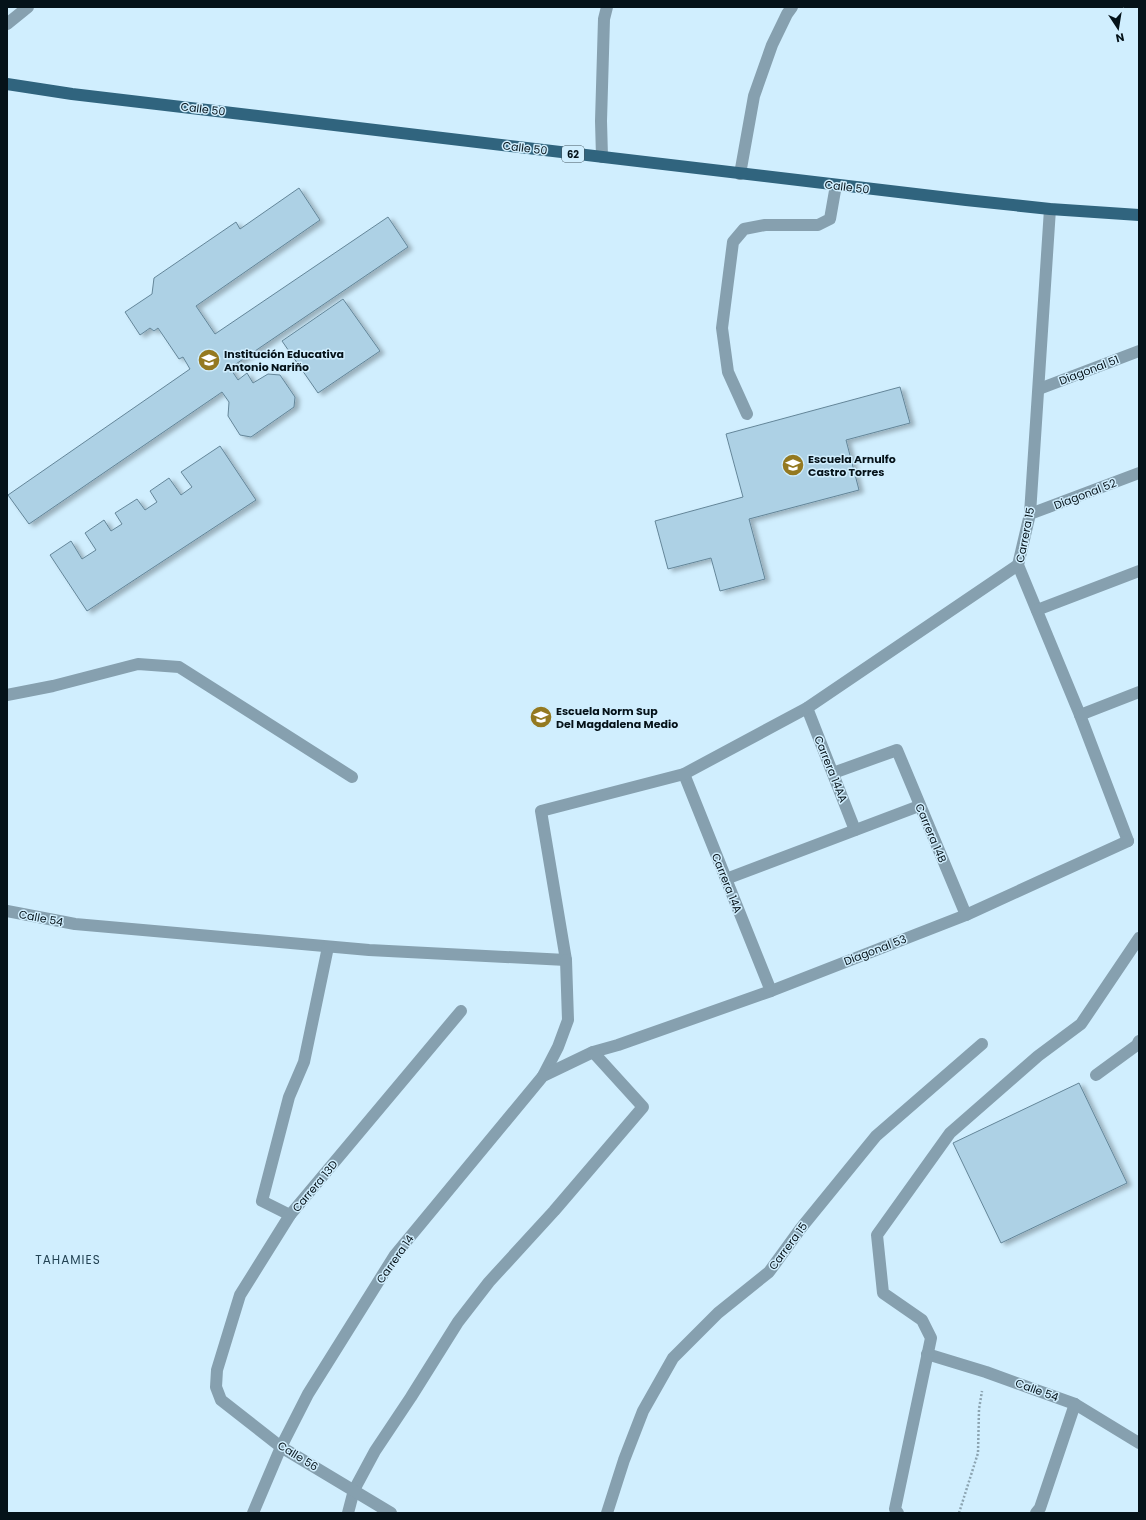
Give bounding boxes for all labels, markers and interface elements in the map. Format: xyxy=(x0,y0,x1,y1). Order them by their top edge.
north arrow xyxy=(1098,8,1138,48)
text: N xyxy=(1114,29,1126,46)
street label: Calle 50 xyxy=(180,98,226,120)
street label: Calle 50 xyxy=(502,137,548,159)
road number: 62 xyxy=(562,146,584,162)
street label: Calle 50 xyxy=(824,176,870,198)
place label: Institución Educativa Antonio Nariño xyxy=(224,346,344,375)
school or university icon: Institución Educativa Antonio Nariño xyxy=(196,347,222,373)
street label: Diagonal 51 xyxy=(1057,351,1121,389)
place label: Escuela Arnulfo Castro Torres xyxy=(808,451,896,480)
school or university icon: Escuela Arnulfo Castro Torres xyxy=(780,452,806,478)
street label: Diagonal 52 xyxy=(1051,475,1119,513)
street label: Carrera 15 xyxy=(1012,506,1038,564)
place label: Escuela Norm Sup Del Magdalena Medio xyxy=(556,703,678,732)
school or university icon: Escuela Norm Sup Del Magdalena Medio xyxy=(528,704,554,730)
street label: Carrera 14AA xyxy=(810,733,852,805)
street label: Carrera 14B xyxy=(911,801,951,865)
street label: Carrera 14A xyxy=(708,851,746,916)
street label: Calle 54 xyxy=(17,906,65,930)
street label: Diagonal 53 xyxy=(841,931,909,969)
street label: Carrera 13D xyxy=(289,1156,342,1215)
street label: Carrera 15 xyxy=(765,1219,811,1273)
street label: Carrera 14 xyxy=(372,1231,418,1286)
district label: TAHAMIES xyxy=(35,1251,101,1268)
street label: Calle 54 xyxy=(1013,1375,1061,1405)
street label: Calle 56 xyxy=(275,1437,321,1475)

